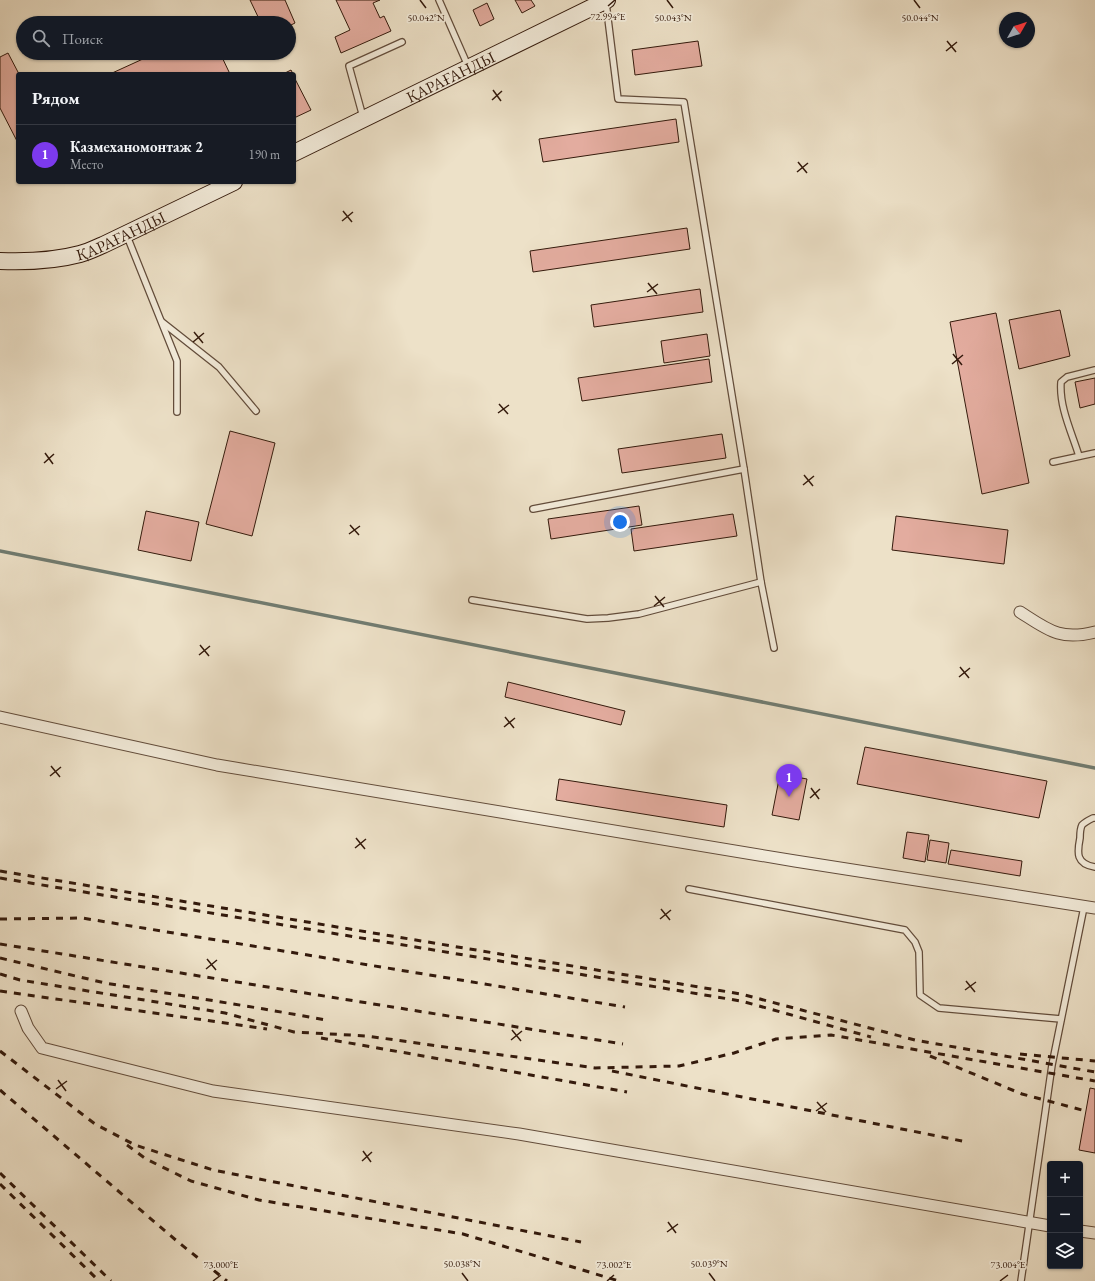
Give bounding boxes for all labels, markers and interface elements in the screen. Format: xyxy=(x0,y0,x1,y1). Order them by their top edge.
text: 72.994°E xyxy=(591,10,626,23)
text: 50.042°N xyxy=(407,11,445,24)
text: 50.043°N xyxy=(654,11,692,24)
text: 50.044°N xyxy=(901,11,939,24)
north arrow xyxy=(999,12,1035,48)
search box xyxy=(16,16,296,60)
icon: search xyxy=(30,27,52,49)
text: Поиск xyxy=(62,29,103,48)
street label: ҚАРАҒАНДЫ xyxy=(403,46,498,108)
text: Рядом xyxy=(32,87,80,109)
text: Казмеханомонтаж 2 xyxy=(70,137,203,156)
text: 1 xyxy=(42,146,48,163)
text: 190 m xyxy=(249,146,280,163)
text: Место xyxy=(70,156,103,173)
street label: ҚАРАҒАНДЫ xyxy=(74,207,169,266)
your location xyxy=(610,512,630,532)
pin: 1 xyxy=(776,764,802,797)
map controls xyxy=(1047,1161,1083,1269)
button: + xyxy=(1047,1161,1083,1197)
button: − xyxy=(1047,1197,1083,1233)
button: layers xyxy=(1047,1233,1083,1269)
text: 50.038°N xyxy=(443,1257,481,1270)
text: 50.039°N xyxy=(690,1257,728,1270)
text: 73.000°E xyxy=(204,1258,239,1271)
text: 73.002°E xyxy=(597,1258,632,1271)
text: 73.004°E xyxy=(991,1258,1026,1271)

